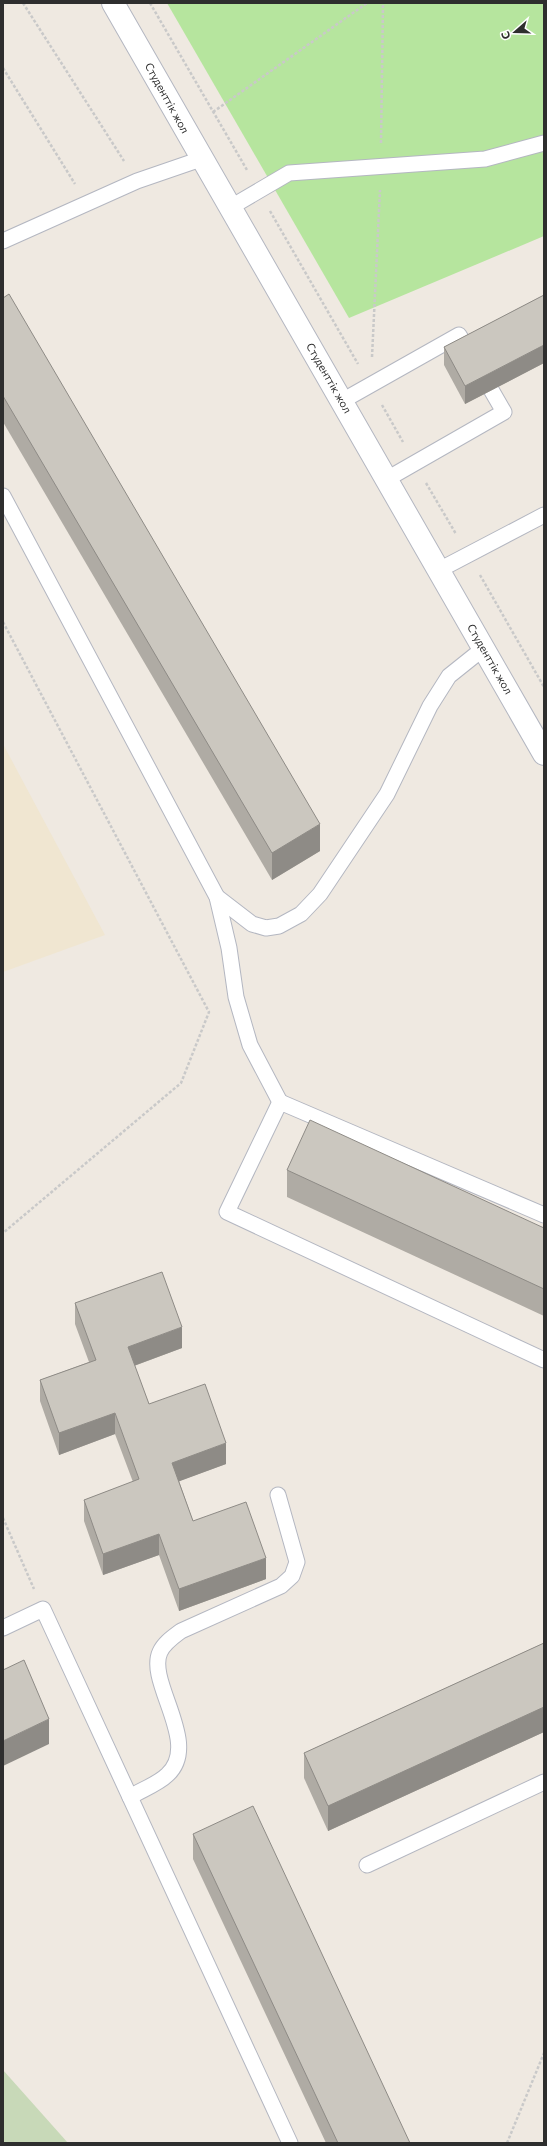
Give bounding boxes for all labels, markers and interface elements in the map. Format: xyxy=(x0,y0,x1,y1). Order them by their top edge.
north arrow xyxy=(495,12,535,52)
text: С xyxy=(498,29,513,41)
street label: Студенттік жол xyxy=(143,60,192,135)
street label: Студенттік жол xyxy=(304,340,355,415)
street label: Студенттік жол xyxy=(465,621,516,696)

